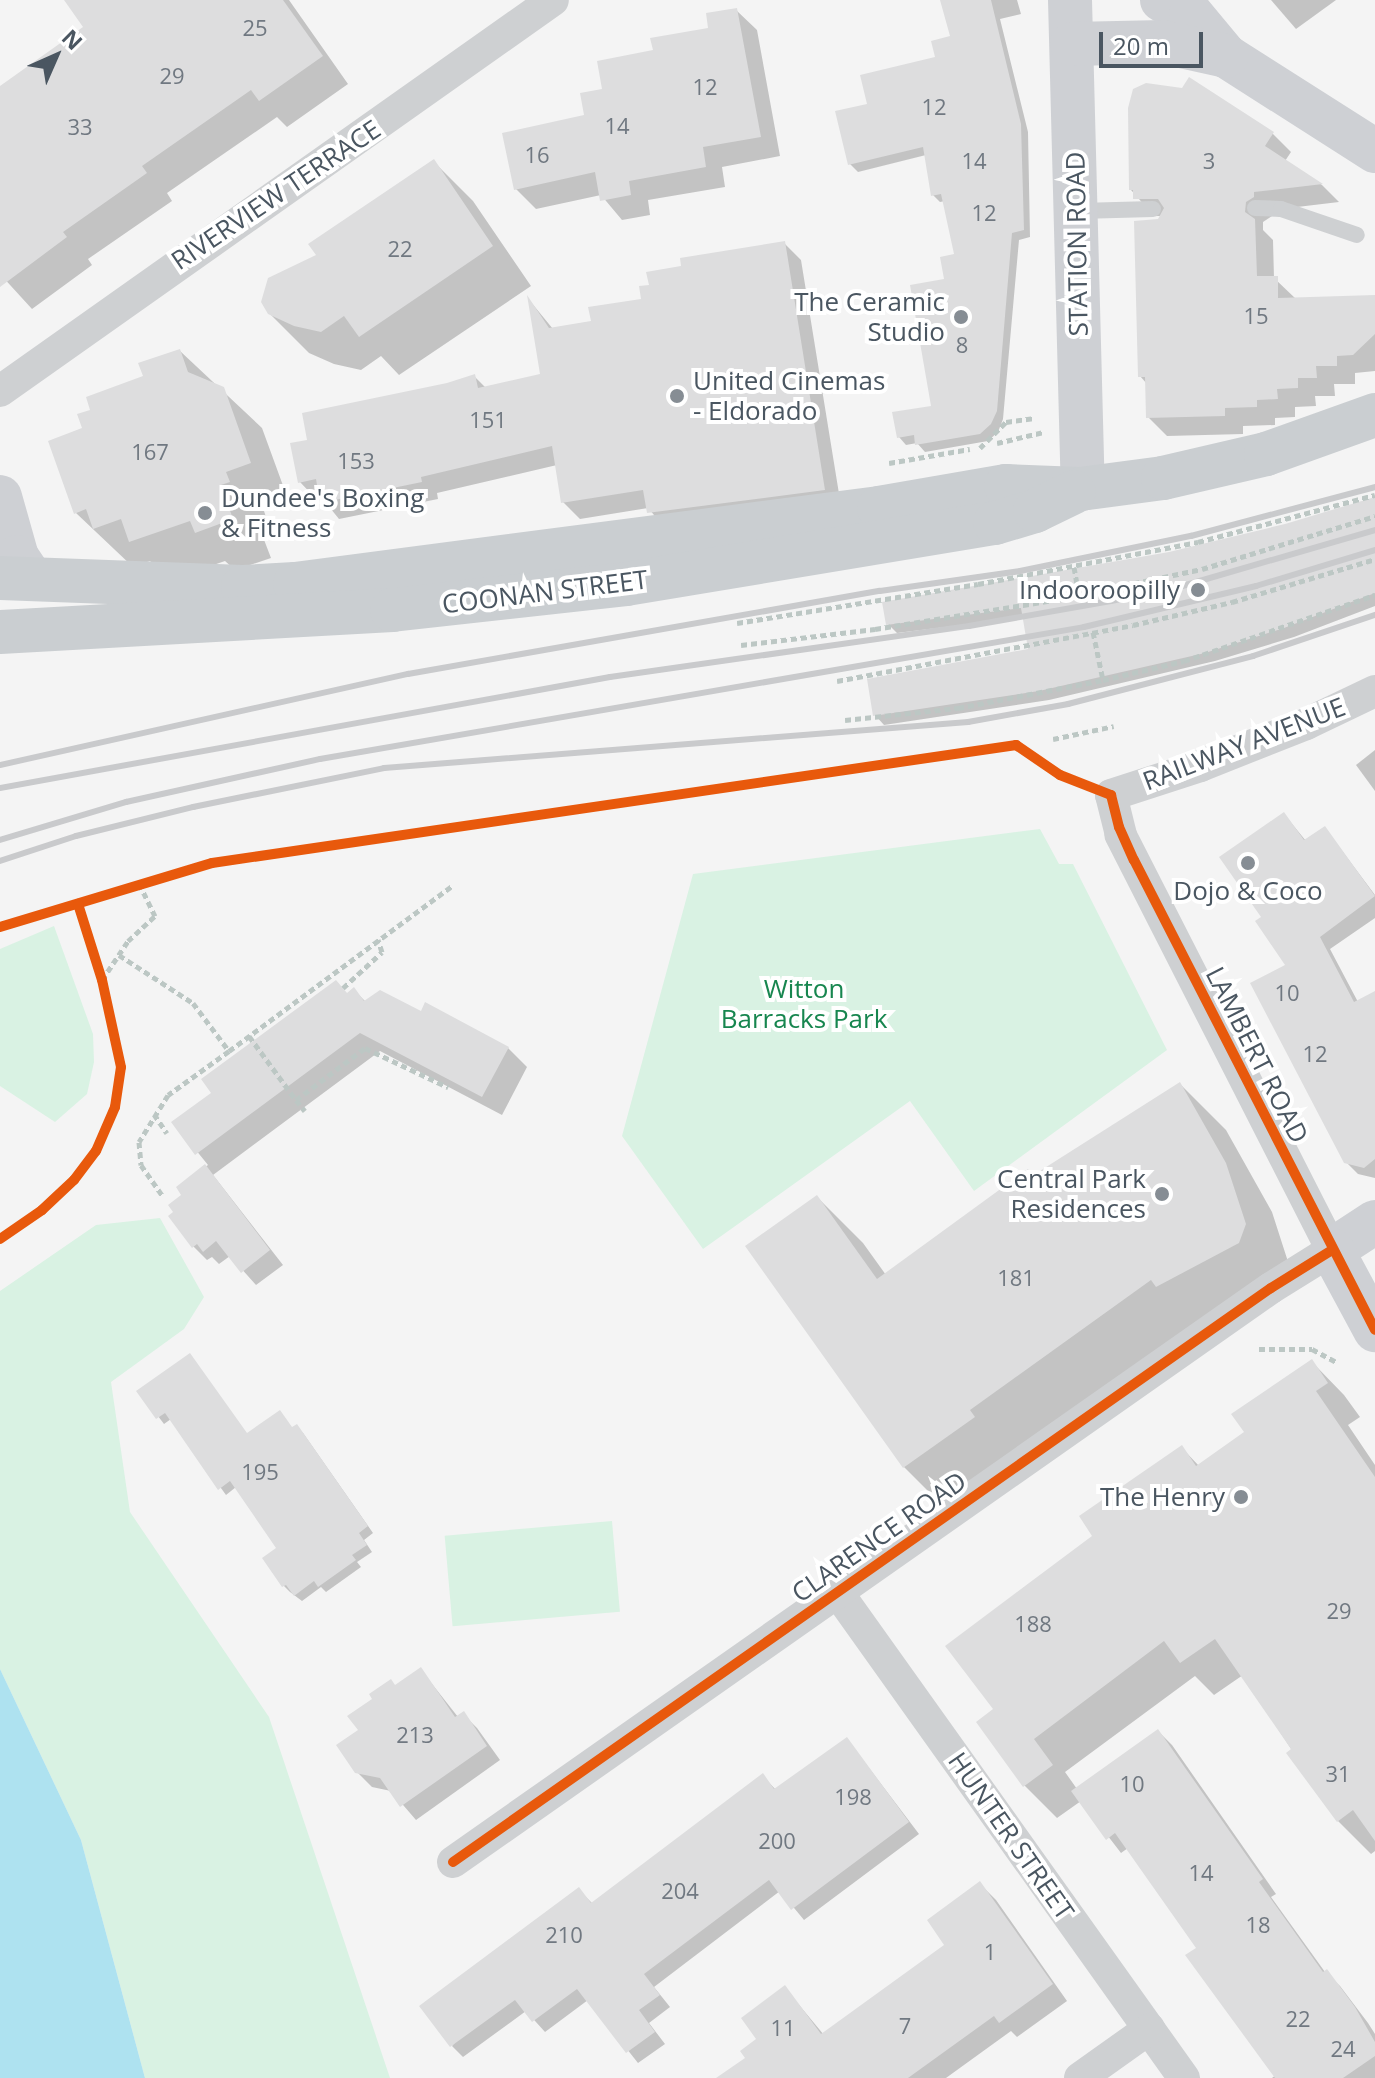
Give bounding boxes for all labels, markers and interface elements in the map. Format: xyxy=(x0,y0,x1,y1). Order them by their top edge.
house number: 25 xyxy=(242,15,268,41)
north arrow xyxy=(16,16,96,96)
scale bar xyxy=(1103,16,1207,66)
text: N xyxy=(56,22,90,56)
text: 20 m xyxy=(1113,29,1169,62)
house number: 29 xyxy=(159,63,185,89)
house number: 12 xyxy=(692,74,718,100)
house number: 12 xyxy=(921,94,947,120)
street label: RIVERVIEW TERRACE xyxy=(166,113,386,277)
house number: 14 xyxy=(604,113,630,139)
house number: 33 xyxy=(67,114,93,140)
house number: 16 xyxy=(524,142,550,168)
house number: 14 xyxy=(961,148,987,174)
house number: 3 xyxy=(1203,148,1215,174)
street label: STATION ROAD xyxy=(1060,151,1094,337)
house number: 12 xyxy=(971,200,997,226)
house number: 22 xyxy=(387,236,413,262)
place label: The Ceramic Studio xyxy=(794,286,945,348)
house number: 15 xyxy=(1243,303,1269,329)
marker: The Ceramic Studio xyxy=(952,308,970,326)
house number: 8 xyxy=(956,332,968,358)
place label: United Cinemas - Eldorado xyxy=(693,365,885,426)
marker: United Cinemas - Eldorado xyxy=(668,387,686,405)
house number: 151 xyxy=(469,407,507,433)
house number: 167 xyxy=(131,439,169,465)
house number: 153 xyxy=(337,448,375,474)
place label: Dundee's Boxing & Fitness xyxy=(221,482,424,544)
marker: Dundee's Boxing & Fitness xyxy=(196,504,214,522)
street label: COONAN STREET xyxy=(440,564,650,620)
place label: Indooroopilly xyxy=(1019,574,1180,606)
marker: Indooroopilly xyxy=(1187,579,1209,601)
street label: RAILWAY AVENUE xyxy=(1138,691,1350,797)
marker: Dojo & Coco xyxy=(1239,854,1257,872)
place label: Dojo & Coco xyxy=(1173,875,1323,907)
street label: LAMBERT ROAD xyxy=(1199,962,1315,1148)
park label: Witton Barracks Park xyxy=(721,973,887,1034)
house number: 10 xyxy=(1274,980,1300,1006)
house number: 12 xyxy=(1302,1041,1328,1067)
place label: Central Park Residences xyxy=(997,1163,1146,1224)
marker: Central Park Residences xyxy=(1153,1185,1171,1203)
house number: 181 xyxy=(997,1265,1035,1291)
house number: 195 xyxy=(241,1459,279,1485)
street label: CLARENCE ROAD xyxy=(786,1465,972,1609)
place label: The Henry xyxy=(1100,1481,1225,1513)
marker: The Henry xyxy=(1232,1488,1250,1506)
house number: 29 xyxy=(1326,1598,1352,1624)
house number: 188 xyxy=(1014,1611,1052,1637)
house number: 213 xyxy=(396,1722,434,1748)
street label: HUNTER STREET xyxy=(942,1746,1080,1926)
house number: 31 xyxy=(1325,1761,1351,1787)
house number: 10 xyxy=(1119,1771,1145,1797)
house number: 198 xyxy=(834,1784,872,1810)
house number: 200 xyxy=(758,1828,796,1854)
house number: 14 xyxy=(1188,1860,1214,1886)
house number: 204 xyxy=(661,1878,699,1904)
house number: 18 xyxy=(1245,1912,1271,1938)
house number: 210 xyxy=(545,1922,583,1948)
house number: 1 xyxy=(984,1939,996,1965)
house number: 22 xyxy=(1285,2006,1311,2032)
house number: 7 xyxy=(899,2013,911,2039)
house number: 11 xyxy=(770,2015,796,2041)
house number: 24 xyxy=(1330,2036,1356,2062)

